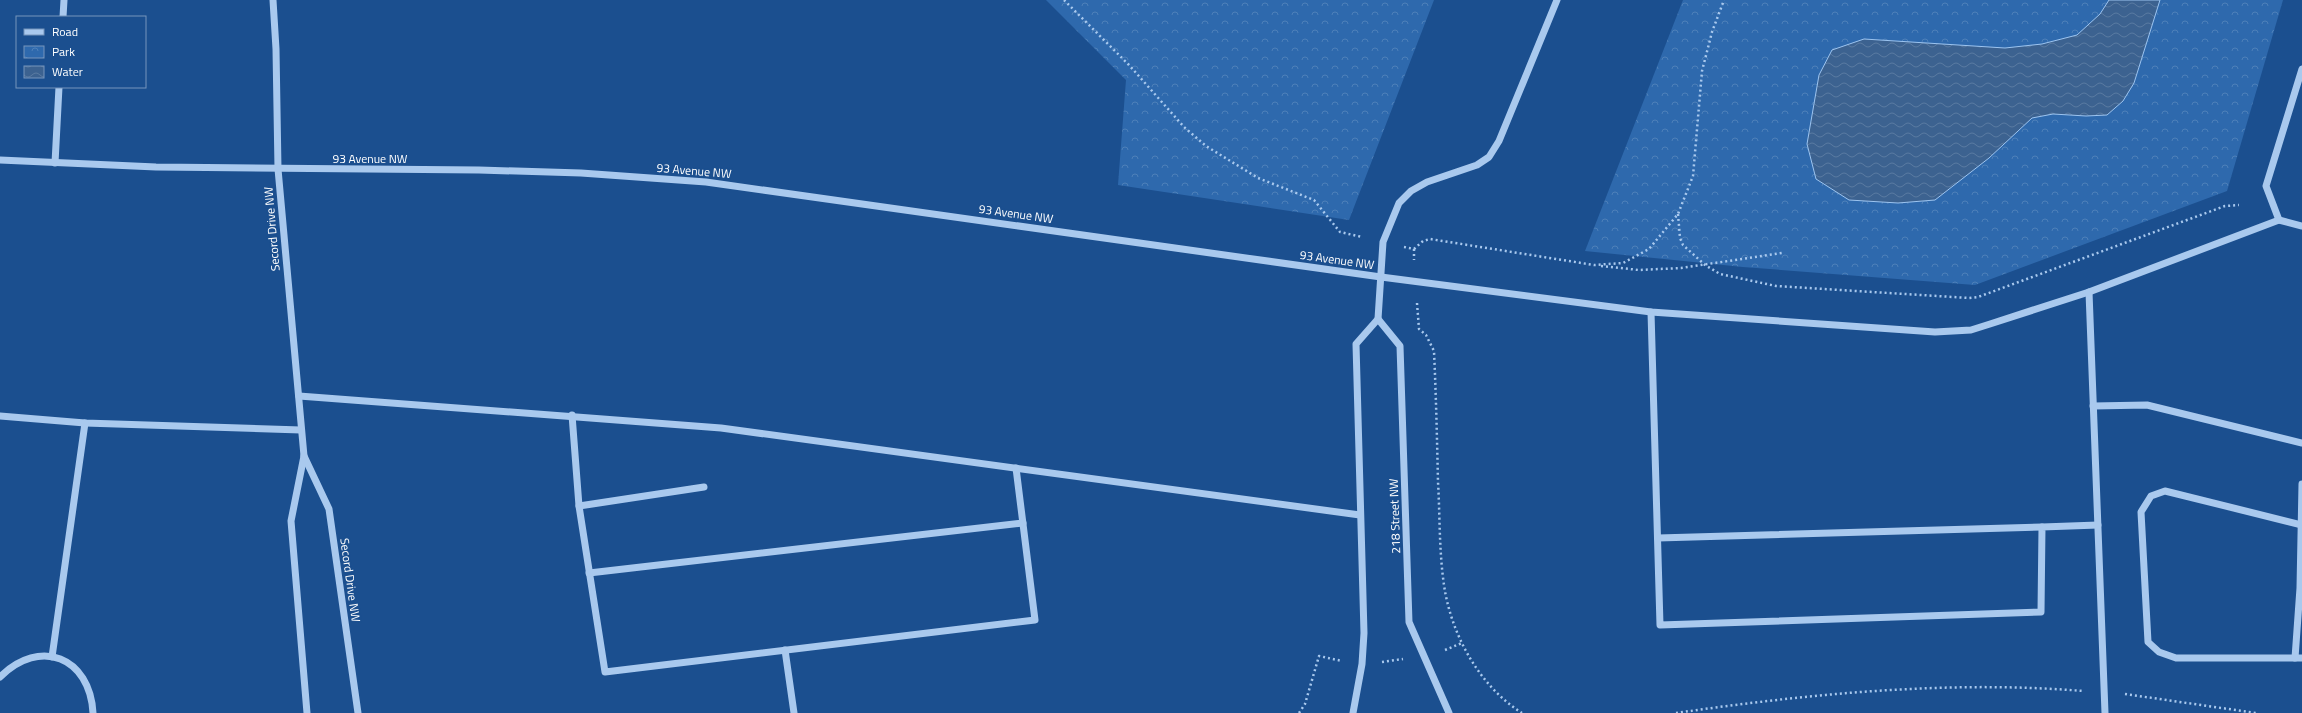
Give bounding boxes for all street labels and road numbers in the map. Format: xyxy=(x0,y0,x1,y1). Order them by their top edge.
street label: 93 Avenue NW xyxy=(332,149,408,168)
street label: 93 Avenue NW xyxy=(656,158,733,183)
street label: Secord Drive NW xyxy=(258,186,285,272)
street label: 93 Avenue NW xyxy=(978,199,1055,228)
street label: 93 Avenue NW xyxy=(1299,245,1376,274)
street label: 218 Street NW xyxy=(1384,478,1405,554)
street label: Secord Drive NW xyxy=(335,537,366,624)

